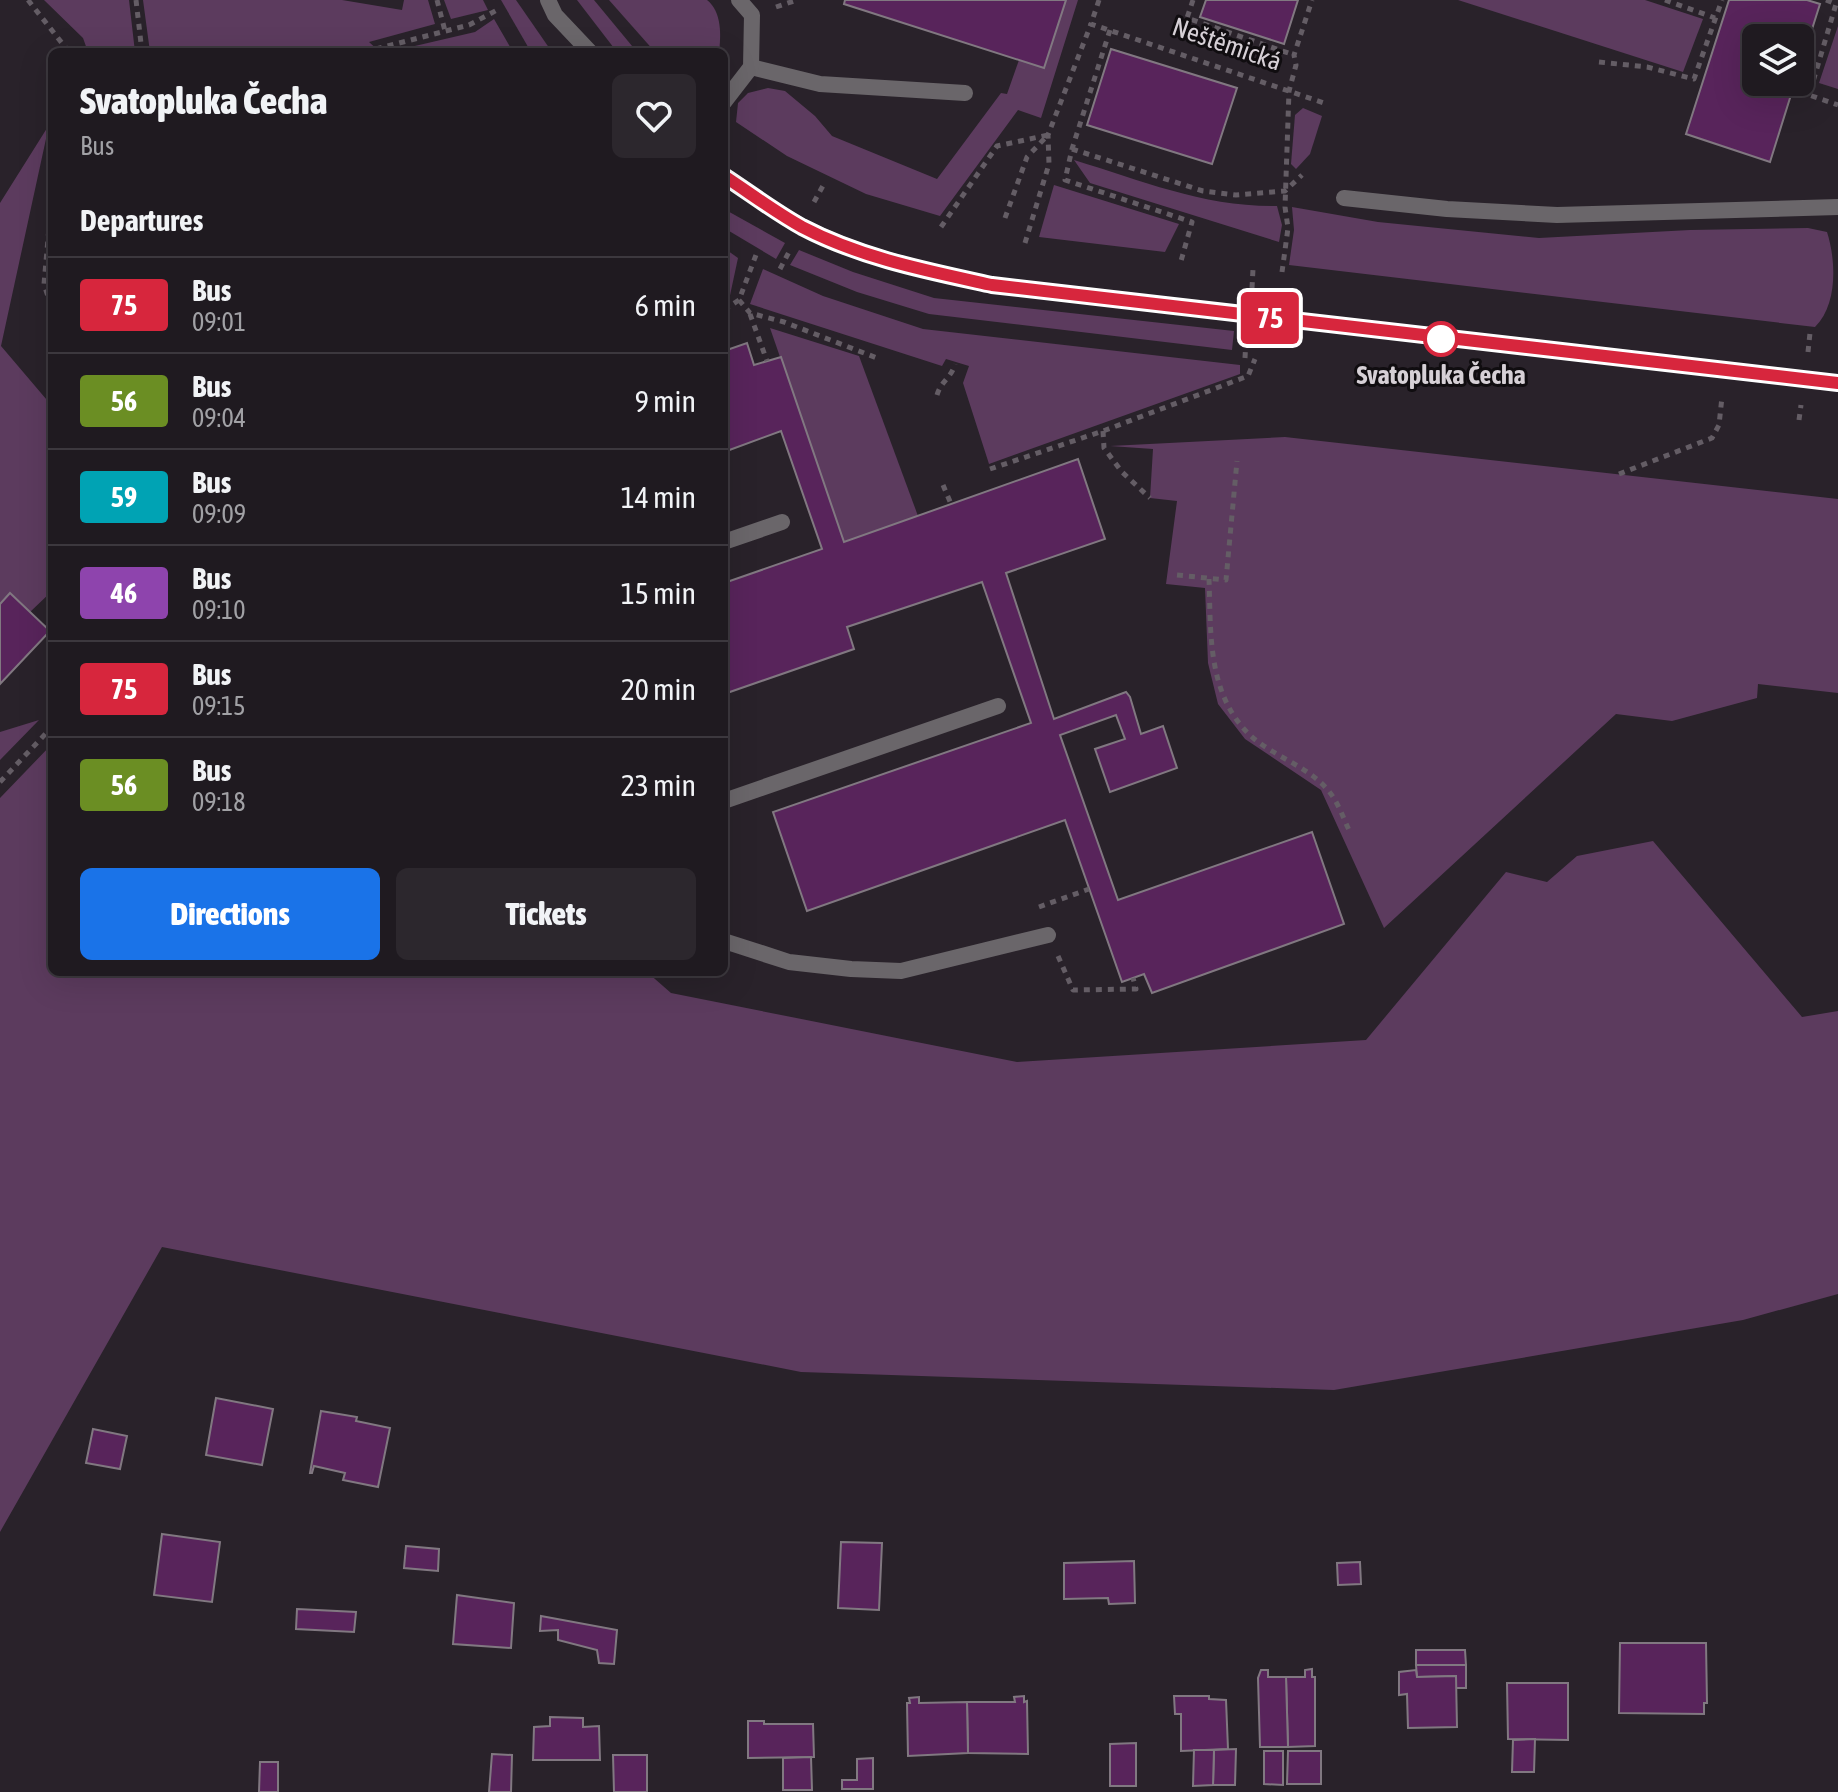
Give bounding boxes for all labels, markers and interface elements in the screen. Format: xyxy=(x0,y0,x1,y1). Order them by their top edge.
street label: Neštěmická xyxy=(1169,11,1285,77)
map controls xyxy=(1742,24,1814,96)
button: layers xyxy=(1742,24,1814,96)
button: heart xyxy=(612,74,696,158)
text: Svatopluka Čecha xyxy=(80,79,327,122)
text: Bus xyxy=(80,131,114,161)
text: Departures xyxy=(80,203,203,237)
text: Bus xyxy=(192,273,231,307)
text: 6 min xyxy=(635,288,696,322)
text: 75 xyxy=(111,289,137,321)
line badge: 75 xyxy=(1234,292,1306,344)
text: 75 xyxy=(1257,302,1283,334)
text: 09:01 xyxy=(192,307,246,337)
marker: Svatopluka Čecha xyxy=(1424,322,1458,356)
place label: Svatopluka Čecha xyxy=(1356,360,1526,390)
text: Bus xyxy=(192,369,231,403)
text: 9 min xyxy=(635,384,696,418)
text: 56 xyxy=(111,385,137,417)
text: 09:04 xyxy=(192,403,246,433)
text: Bus xyxy=(192,465,231,499)
text: 14 min xyxy=(621,480,696,514)
text: 59 xyxy=(111,481,137,513)
text: 09:09 xyxy=(192,499,246,529)
text: Bus xyxy=(192,561,231,595)
text: 15 min xyxy=(621,576,696,610)
text: 46 xyxy=(111,577,137,609)
text: 09:10 xyxy=(192,595,246,625)
text: Bus xyxy=(192,657,231,691)
text: 20 min xyxy=(621,672,696,706)
text: 75 xyxy=(111,673,137,705)
text: 09:15 xyxy=(192,691,246,721)
text: Bus xyxy=(192,753,231,787)
text: 23 min xyxy=(621,768,696,802)
text: 56 xyxy=(111,769,137,801)
text: 09:18 xyxy=(192,787,246,817)
button: Directions xyxy=(80,868,380,960)
button: Tickets xyxy=(396,868,696,960)

